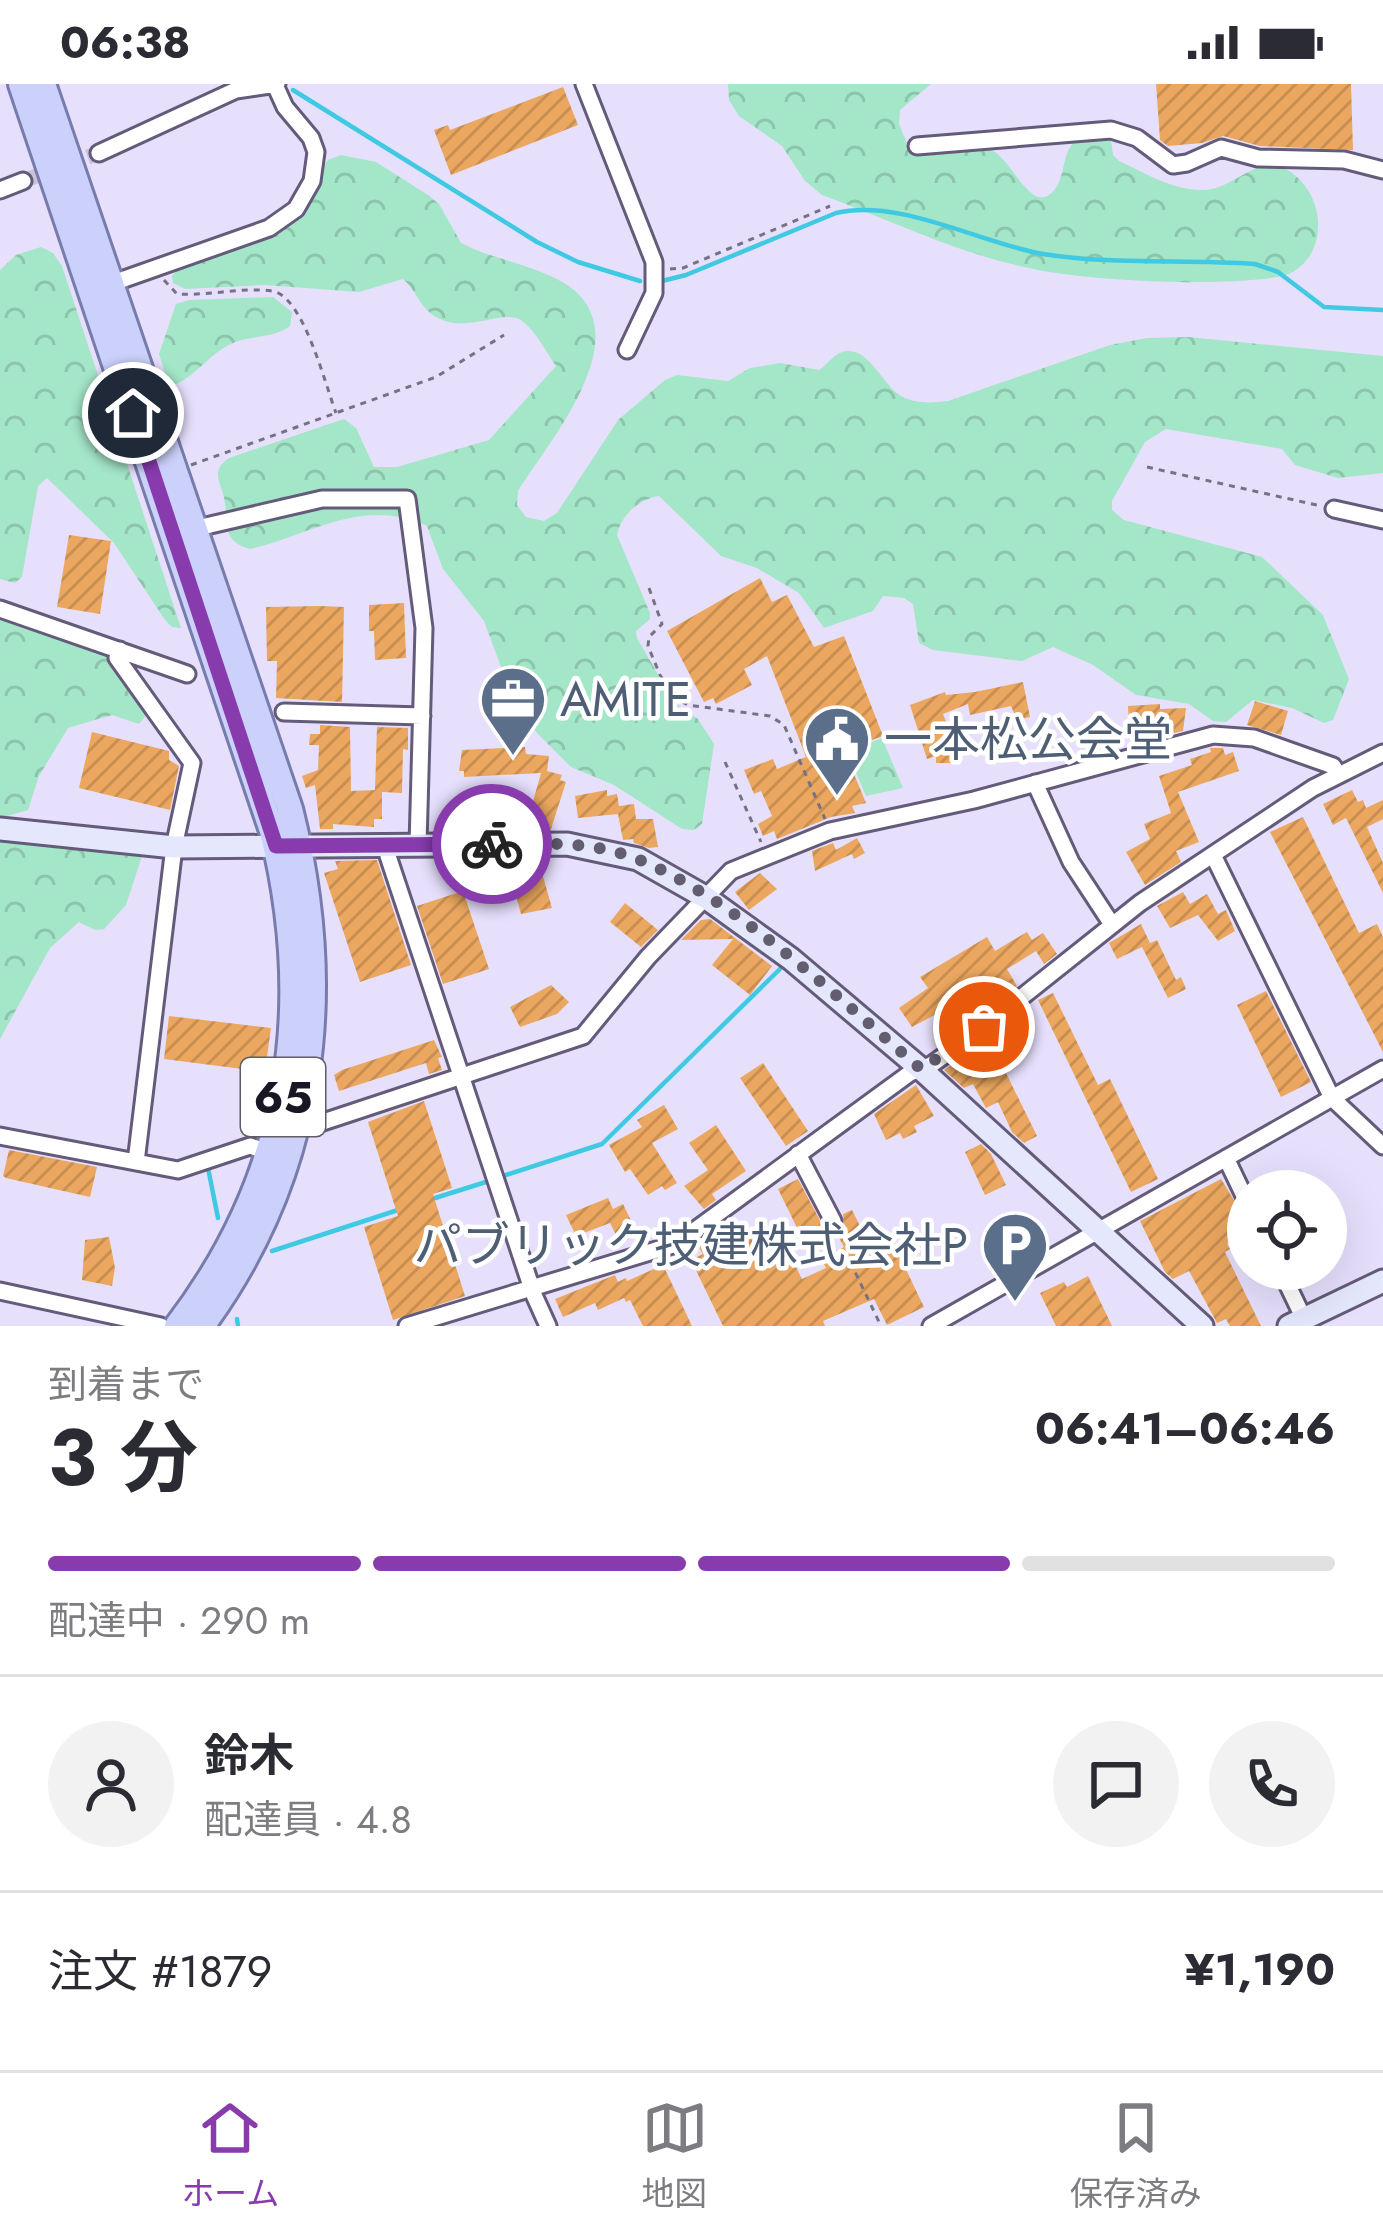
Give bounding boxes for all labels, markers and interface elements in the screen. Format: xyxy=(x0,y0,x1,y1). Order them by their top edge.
text: 06:38 xyxy=(60,10,191,75)
pin xyxy=(82,362,184,464)
icon: home xyxy=(100,380,166,446)
office icon: AMITE xyxy=(478,664,548,758)
place label: AMITE xyxy=(560,665,691,734)
public building icon: 一本松公会堂 xyxy=(802,704,872,798)
place label: 一本松公会堂 xyxy=(884,705,1172,774)
courier xyxy=(432,784,552,904)
icon: bike xyxy=(459,811,525,877)
pin xyxy=(933,976,1035,1078)
icon: bag xyxy=(951,994,1017,1060)
road number: 65 xyxy=(241,1058,325,1136)
map controls xyxy=(1227,1170,1347,1290)
button: locate xyxy=(1227,1170,1347,1290)
parking icon: パブリック技建株式会社P xyxy=(980,1210,1050,1304)
place label: パブリック技建株式会社P xyxy=(414,1211,968,1280)
text: 到着まで xyxy=(48,1356,204,1413)
text: 06:41–06:46 xyxy=(1035,1396,1335,1461)
text: 3 分 xyxy=(48,1402,198,1514)
text: 配達中 · 290 m xyxy=(48,1592,310,1649)
button: person xyxy=(48,1721,174,1847)
button: chat xyxy=(1053,1721,1179,1847)
button: phone xyxy=(1209,1721,1335,1847)
text: 鈴木 xyxy=(204,1723,294,1788)
text: 配達員 · 4.8 xyxy=(204,1791,412,1848)
text: ¥1,190 xyxy=(1185,1937,1335,2002)
text: 注文 #1879 xyxy=(48,1939,272,2004)
tab: ホーム xyxy=(181,2095,279,2217)
tab: 地図 xyxy=(642,2095,708,2217)
tab: 保存済み xyxy=(1070,2095,1202,2217)

